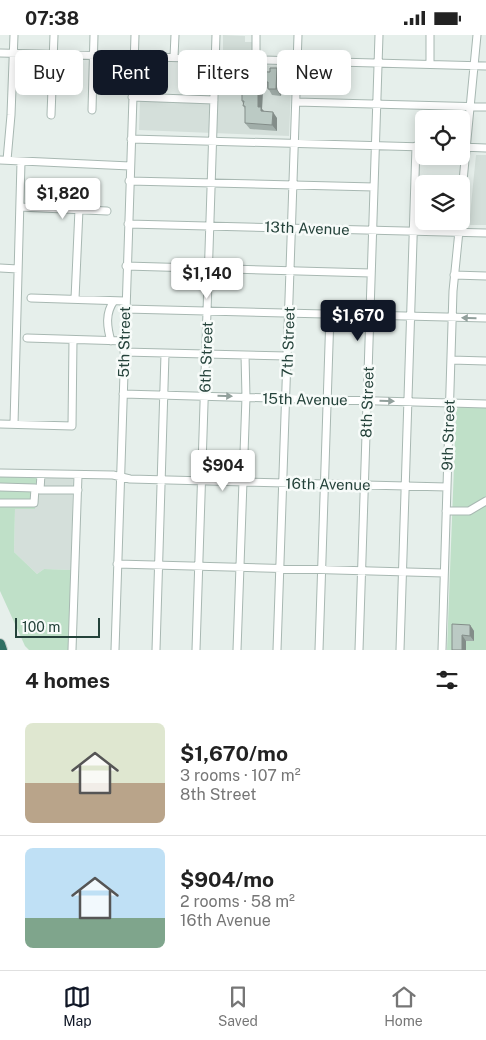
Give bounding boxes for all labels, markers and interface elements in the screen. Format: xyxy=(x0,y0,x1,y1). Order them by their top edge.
text: 07:38 xyxy=(25,7,79,29)
chip: Buy xyxy=(15,50,83,95)
chip: Rent xyxy=(93,50,168,95)
chip: Filters xyxy=(178,50,267,95)
chip: New xyxy=(277,50,351,95)
map controls xyxy=(415,110,470,230)
button: locate xyxy=(415,110,470,165)
button: layers xyxy=(415,175,470,230)
pin: $1,820 xyxy=(22,177,104,220)
text: $1,820 xyxy=(36,184,90,203)
street label: 13th Avenue xyxy=(264,218,350,238)
pin: $1,140 xyxy=(166,257,248,300)
text: $1,140 xyxy=(182,264,232,283)
pin: $1,670 xyxy=(317,299,399,342)
street label: 5th Street xyxy=(115,306,133,378)
street label: 7th Street xyxy=(278,306,298,378)
text: $1,670 xyxy=(332,306,384,325)
one-way arrow xyxy=(461,314,477,322)
street label: 6th Street xyxy=(196,321,216,393)
street label: 8th Street xyxy=(357,366,377,438)
street label: 15th Avenue xyxy=(262,390,348,408)
one-way arrow xyxy=(217,393,233,401)
one-way arrow xyxy=(379,397,395,405)
street label: 9th Street xyxy=(438,399,458,471)
pin: $904 xyxy=(193,449,253,492)
text: $904 xyxy=(202,456,244,475)
street label: 16th Avenue xyxy=(285,475,371,493)
scale bar xyxy=(15,615,100,638)
text: 100 m xyxy=(22,619,60,635)
icon: filters xyxy=(433,666,461,694)
text: 4 homes xyxy=(25,668,110,693)
text: $1,670/mo xyxy=(180,741,288,766)
icon: home xyxy=(65,743,125,803)
text: 3 rooms · 107 m² xyxy=(180,766,301,785)
text: 8th Street xyxy=(180,785,256,804)
text: $904/mo xyxy=(180,867,274,892)
icon: home xyxy=(65,868,125,928)
text: 2 rooms · 58 m² xyxy=(180,892,295,911)
text: 16th Avenue xyxy=(180,911,271,930)
tab: Map xyxy=(63,983,92,1029)
tab: Saved xyxy=(218,983,258,1029)
tab: Home xyxy=(384,983,423,1029)

